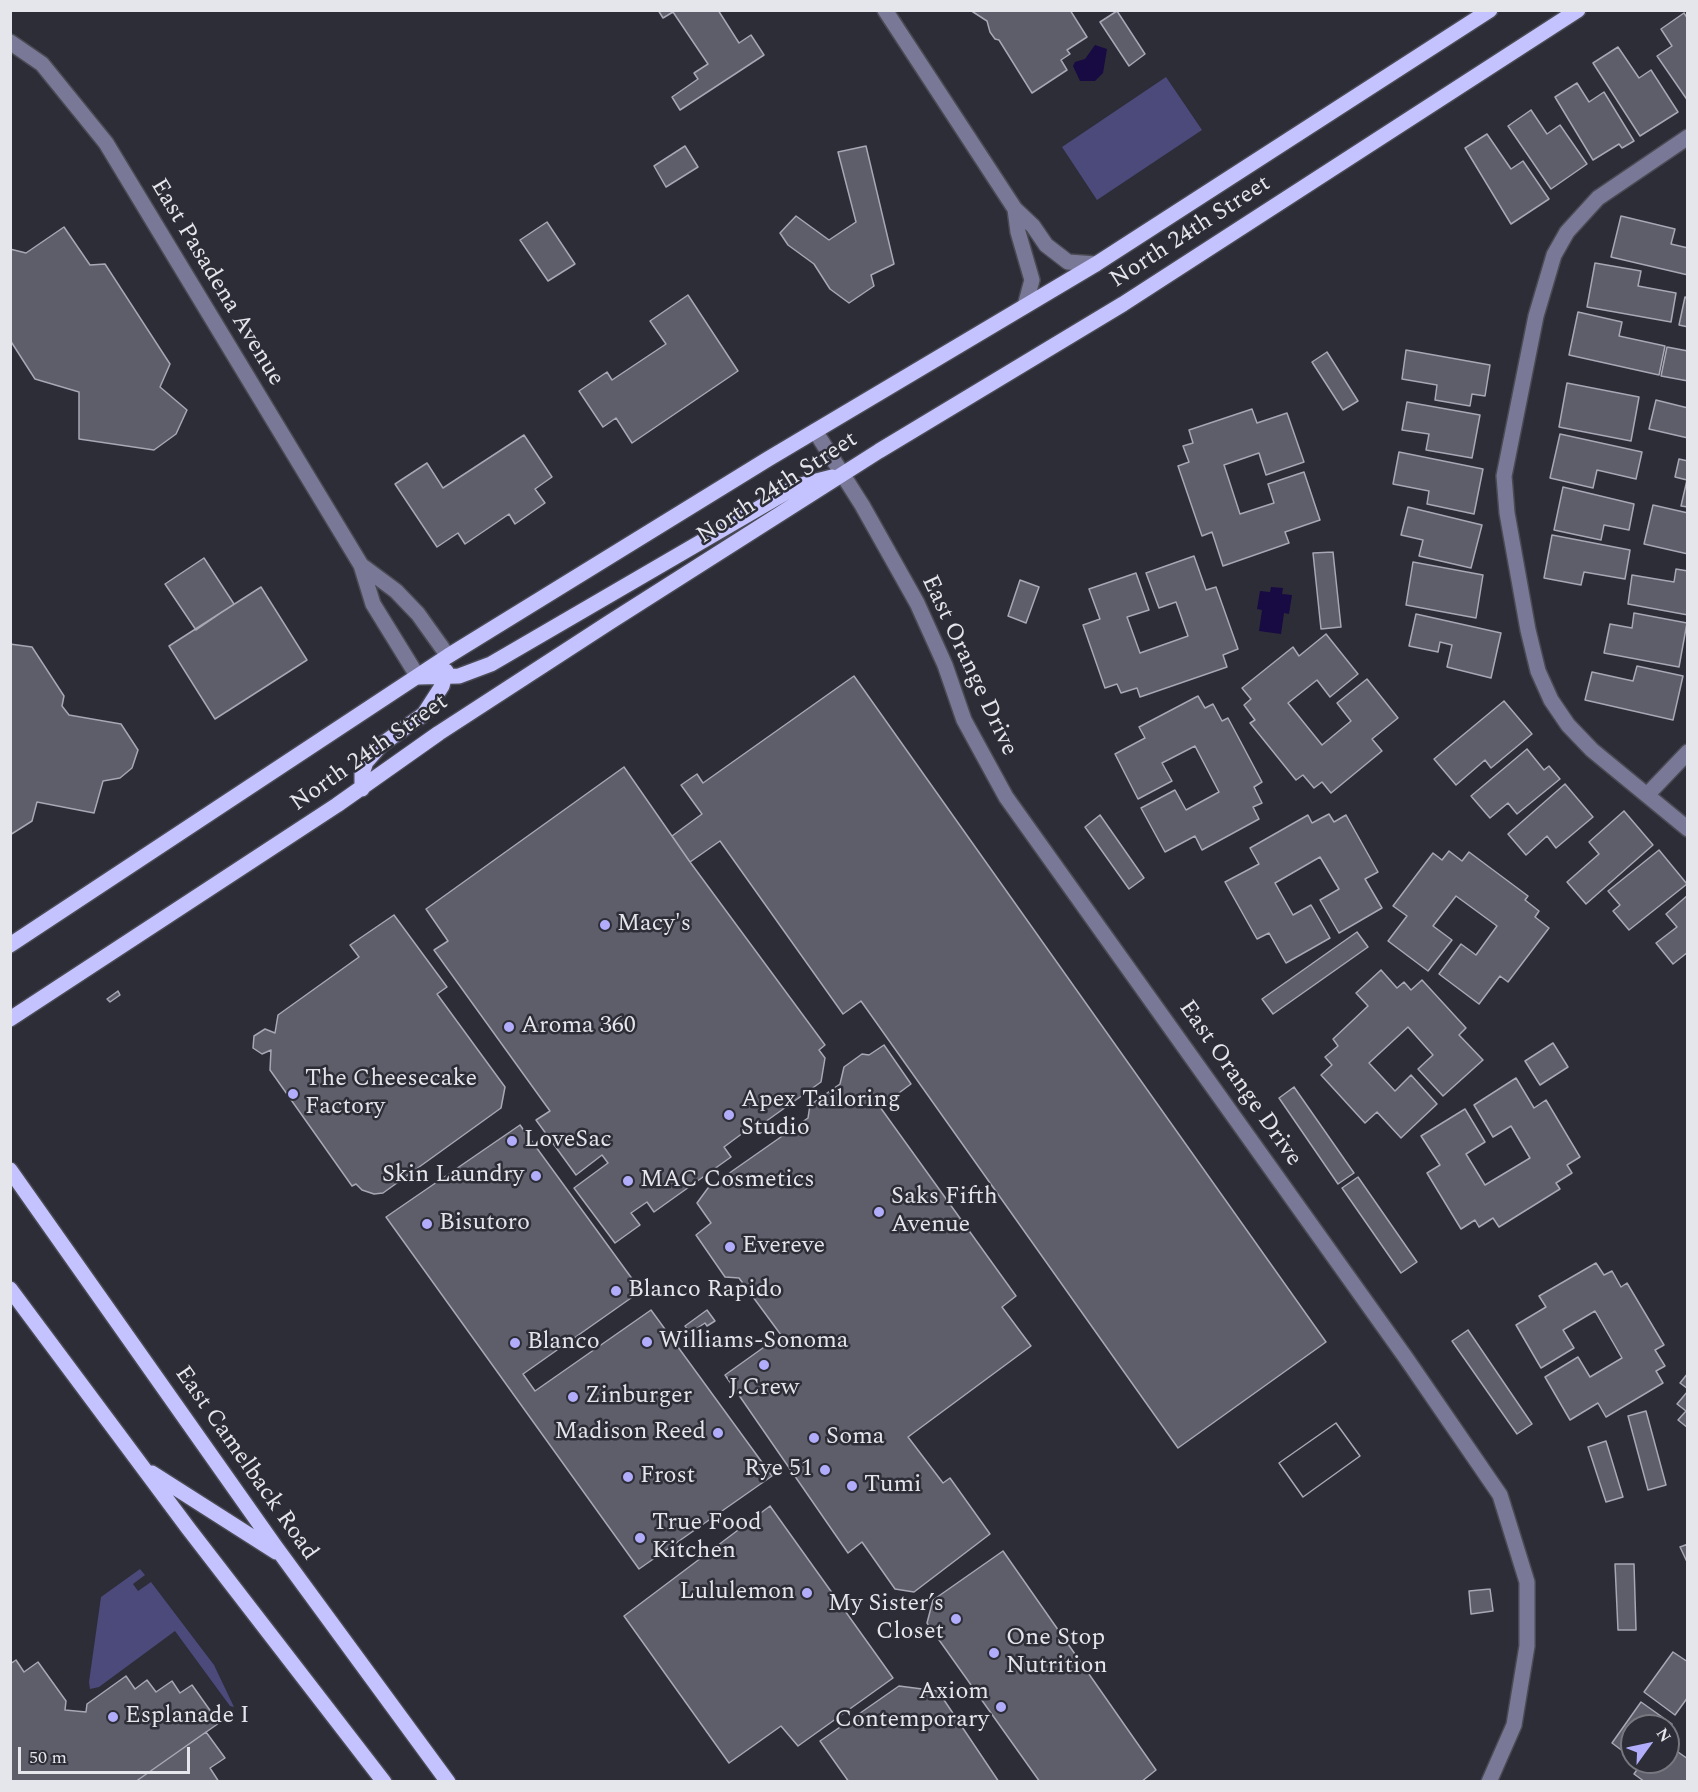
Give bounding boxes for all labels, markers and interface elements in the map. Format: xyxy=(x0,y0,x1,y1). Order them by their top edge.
street label: North 24th Street xyxy=(1105,170,1277,296)
street label: East Pasadena Avenue xyxy=(143,174,289,392)
street label: North 24th Street xyxy=(692,426,864,552)
street label: East Orange Drive xyxy=(914,571,1022,761)
street label: North 24th Street xyxy=(286,689,454,819)
place label: Macy's xyxy=(617,911,691,939)
marker: Macy's xyxy=(598,918,612,932)
street label: East Orange Drive xyxy=(1171,995,1307,1173)
place label: Aroma 360 xyxy=(521,1013,636,1041)
marker: Aroma 360 xyxy=(502,1020,516,1034)
place label: The Cheesecake Factory xyxy=(305,1066,477,1122)
marker: The Cheesecake Factory xyxy=(286,1087,300,1101)
place label: Apex Tailoring Studio xyxy=(741,1087,900,1143)
marker: Apex Tailoring Studio xyxy=(722,1108,736,1122)
place label: LoveSac xyxy=(524,1127,612,1155)
marker: LoveSac xyxy=(505,1134,519,1148)
place label: Skin Laundry xyxy=(382,1162,524,1190)
place label: MAC Cosmetics xyxy=(640,1167,815,1195)
marker: Skin Laundry xyxy=(529,1169,543,1183)
marker: MAC Cosmetics xyxy=(621,1174,635,1188)
place label: Saks Fifth Avenue xyxy=(891,1184,998,1240)
marker: Saks Fifth Avenue xyxy=(872,1205,886,1219)
place label: Bisutoro xyxy=(439,1210,530,1238)
marker: Bisutoro xyxy=(420,1217,434,1231)
place label: Evereve xyxy=(742,1233,825,1261)
marker: Evereve xyxy=(723,1240,737,1254)
place label: Blanco Rapido xyxy=(628,1277,782,1305)
marker: Blanco Rapido xyxy=(609,1284,623,1298)
place label: Williams-Sonoma xyxy=(659,1328,849,1356)
place label: Blanco xyxy=(527,1329,600,1357)
marker: Williams-Sonoma xyxy=(640,1335,654,1349)
marker: Blanco xyxy=(508,1336,522,1350)
marker: J.Crew xyxy=(757,1358,771,1372)
street label: East Camelback Road xyxy=(167,1361,323,1567)
place label: J.Crew xyxy=(729,1375,799,1403)
place label: Zinburger xyxy=(585,1383,692,1411)
marker: Zinburger xyxy=(566,1390,580,1404)
place label: Madison Reed xyxy=(555,1419,706,1447)
place label: Soma xyxy=(826,1424,884,1452)
marker: Madison Reed xyxy=(711,1426,725,1440)
marker: Soma xyxy=(807,1431,821,1445)
place label: Rye 51 xyxy=(744,1456,813,1484)
place label: Frost xyxy=(640,1463,695,1491)
marker: Rye 51 xyxy=(818,1463,832,1477)
marker: Frost xyxy=(621,1470,635,1484)
place label: Tumi xyxy=(864,1472,921,1500)
marker: Tumi xyxy=(845,1479,859,1493)
place label: True Food Kitchen xyxy=(652,1510,762,1566)
marker: True Food Kitchen xyxy=(633,1531,647,1545)
place label: Lululemon xyxy=(680,1579,795,1607)
marker: Lululemon xyxy=(800,1586,814,1600)
place label: My Sister’s Closet xyxy=(828,1591,944,1647)
marker: My Sister’s Closet xyxy=(949,1612,963,1626)
place label: One Stop Nutrition xyxy=(1006,1625,1107,1681)
marker: One Stop Nutrition xyxy=(987,1646,1001,1660)
place label: Axiom Contemporary xyxy=(835,1679,989,1735)
marker: Axiom Contemporary xyxy=(994,1700,1008,1714)
place label: Esplanade I xyxy=(125,1703,249,1731)
marker: Esplanade I xyxy=(106,1710,120,1724)
north arrow xyxy=(1620,1714,1680,1774)
text: N xyxy=(1650,1723,1677,1747)
scale bar xyxy=(21,1735,194,1773)
text: 50 m xyxy=(29,1744,67,1771)

